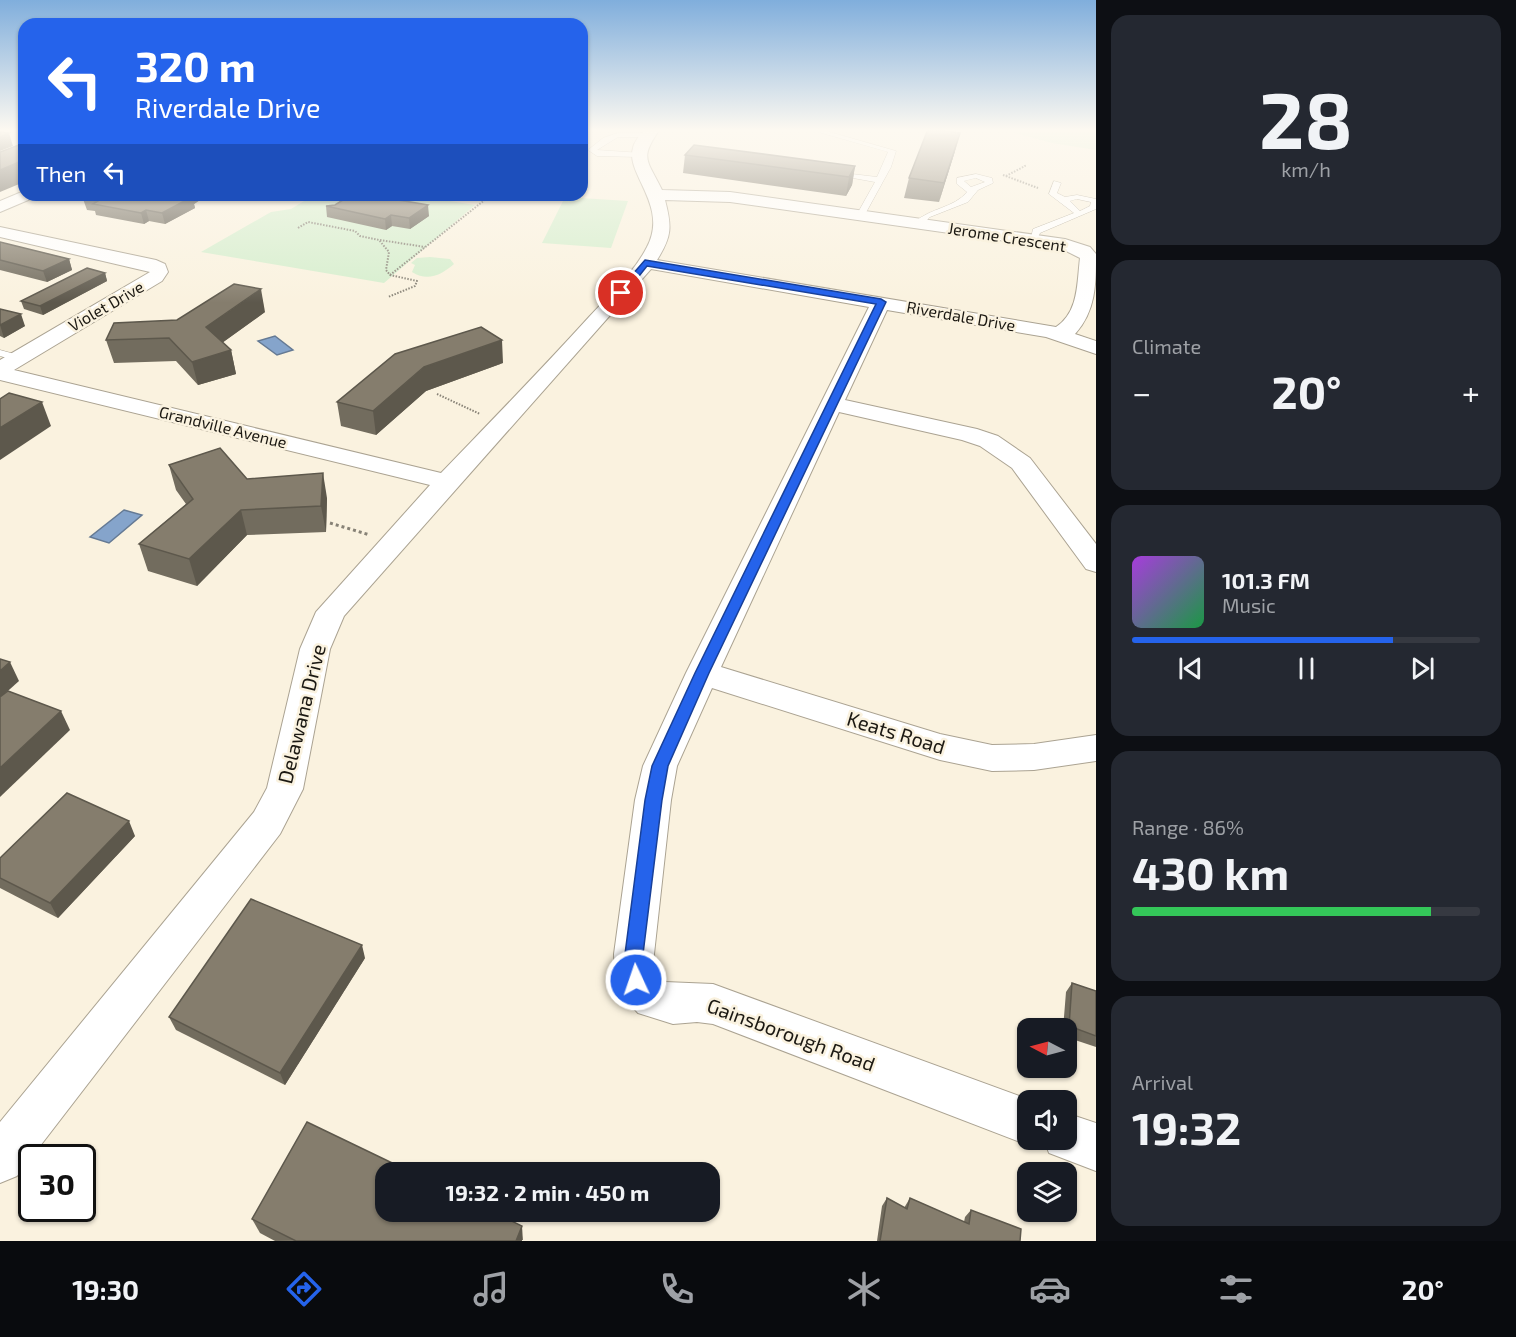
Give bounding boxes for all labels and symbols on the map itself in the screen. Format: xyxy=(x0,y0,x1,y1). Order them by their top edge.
street label: Jerome Crescent xyxy=(947,218,1067,255)
pin xyxy=(595,267,646,318)
street label: Violet Drive xyxy=(65,276,147,335)
street label: Riverdale Drive xyxy=(905,297,1017,334)
street label: Grandville Avenue xyxy=(157,401,289,452)
street label: Delawana Drive xyxy=(272,642,330,786)
street label: Keats Road xyxy=(844,706,948,758)
position arrow xyxy=(604,948,668,1012)
street label: Gainsborough Road xyxy=(704,993,879,1076)
north arrow xyxy=(1017,1018,1077,1078)
speed limit sign: 30 xyxy=(18,1144,96,1222)

